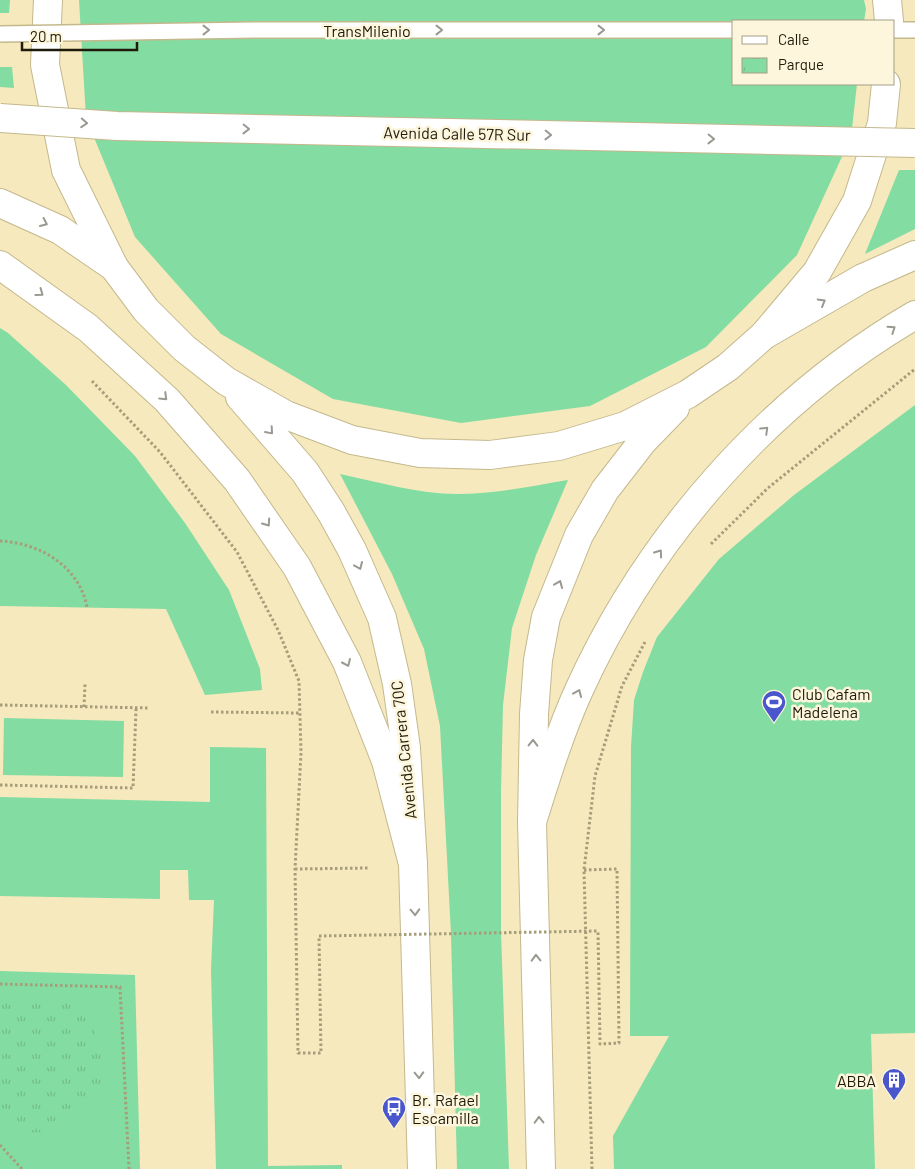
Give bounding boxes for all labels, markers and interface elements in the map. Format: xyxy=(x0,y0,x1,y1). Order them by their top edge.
scale bar xyxy=(22,20,138,52)
legend xyxy=(732,20,895,85)
street label: TransMilenio xyxy=(323,21,411,40)
one-way arrow xyxy=(202,25,210,35)
one-way arrow xyxy=(435,25,443,35)
one-way arrow xyxy=(598,25,605,35)
text: 20 m xyxy=(30,27,62,45)
text: Calle xyxy=(778,30,810,48)
text: Parque xyxy=(778,55,824,73)
one-way arrow xyxy=(80,118,88,129)
street label: Avenida Calle 57R Sur xyxy=(383,122,531,144)
one-way arrow xyxy=(242,123,250,134)
one-way arrow xyxy=(545,130,553,140)
one-way arrow xyxy=(708,134,715,144)
one-way arrow xyxy=(39,217,48,227)
one-way arrow xyxy=(34,287,44,296)
one-way arrow xyxy=(817,298,826,308)
one-way arrow xyxy=(886,326,896,335)
one-way arrow xyxy=(158,391,167,400)
one-way arrow xyxy=(264,425,272,434)
one-way arrow xyxy=(759,427,768,436)
one-way arrow xyxy=(261,517,270,527)
one-way arrow xyxy=(653,549,662,559)
one-way arrow xyxy=(353,561,364,570)
one-way arrow xyxy=(553,580,564,589)
one-way arrow xyxy=(341,658,352,667)
street label: Avenida Carrera 70C xyxy=(386,680,420,820)
place label: Club Cafam Madelena xyxy=(792,684,870,721)
one-way arrow xyxy=(571,689,582,698)
sports icon: Club Cafam Madelena xyxy=(761,689,787,723)
one-way arrow xyxy=(528,739,538,746)
one-way arrow xyxy=(409,909,420,917)
one-way arrow xyxy=(530,954,541,962)
building icon: ABBA xyxy=(881,1067,907,1101)
one-way arrow xyxy=(414,1071,425,1079)
place label: ABBA xyxy=(837,1071,876,1090)
place label: Br. Rafael Escamilla xyxy=(412,1090,479,1127)
bus stop icon: Br. Rafael Escamilla xyxy=(381,1095,407,1129)
one-way arrow xyxy=(534,1116,545,1124)

